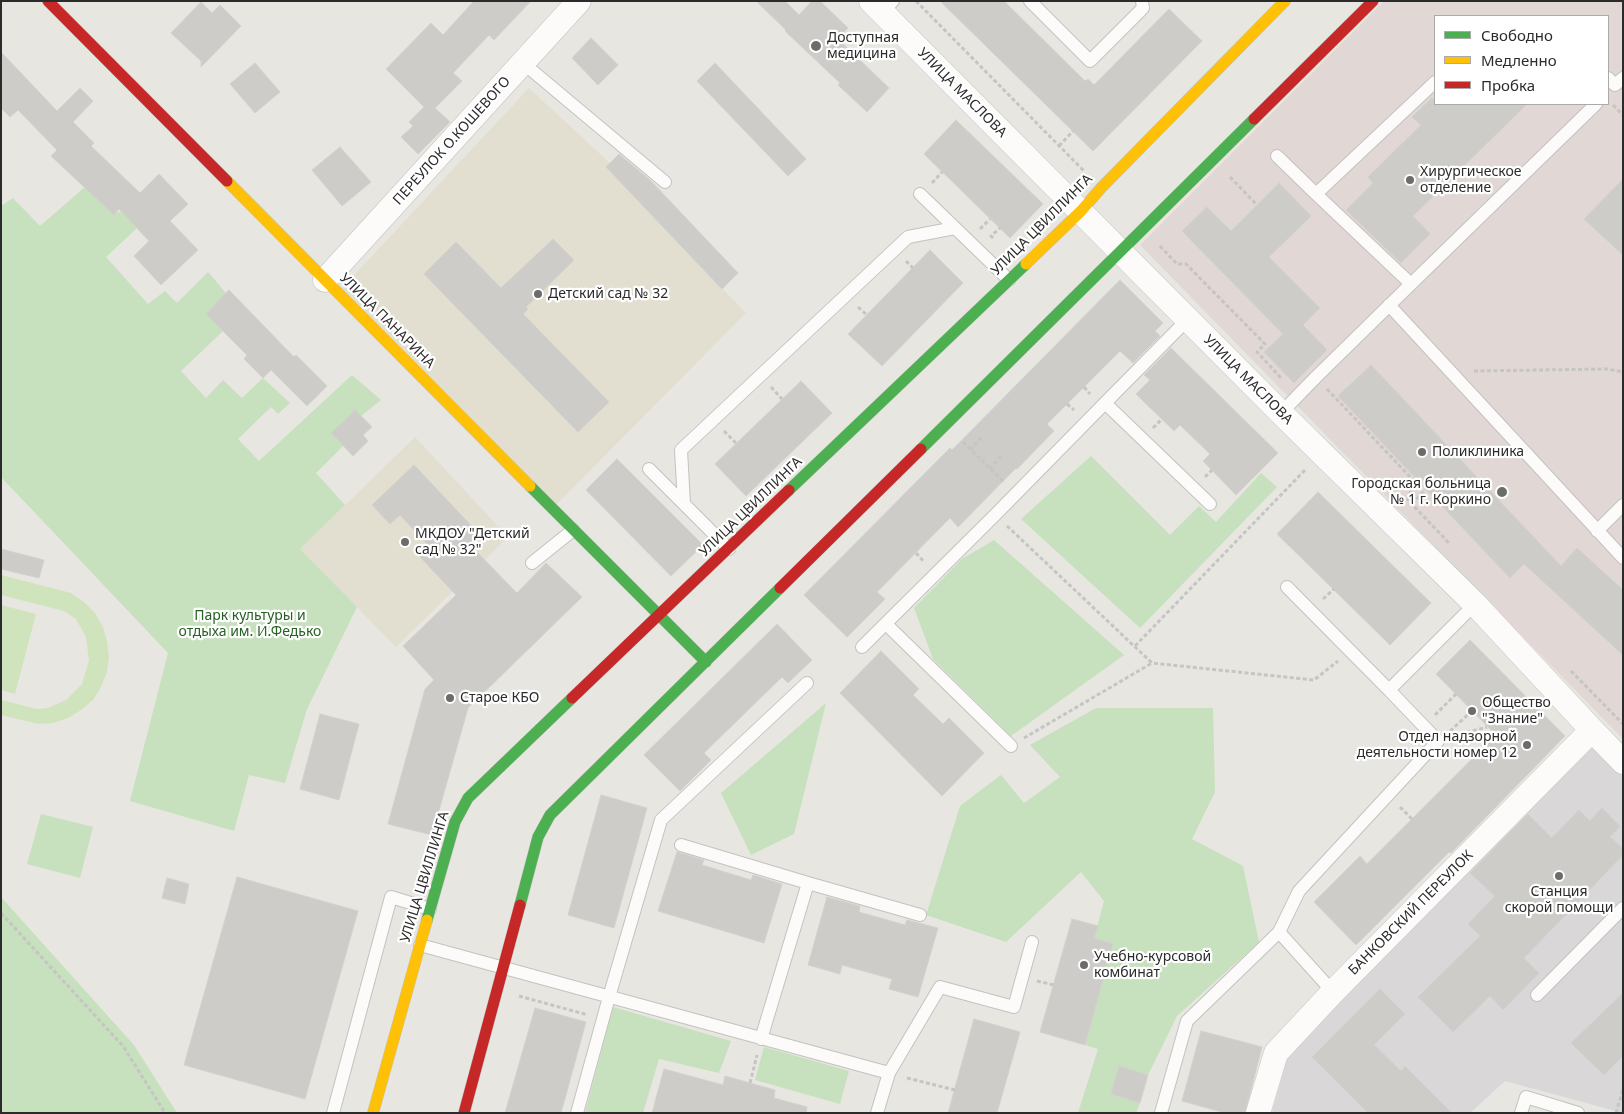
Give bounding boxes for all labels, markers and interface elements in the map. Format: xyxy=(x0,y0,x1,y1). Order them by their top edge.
legend xyxy=(1434,15,1609,105)
text: Свободно xyxy=(1481,25,1553,45)
place label: Доступная медицина xyxy=(827,30,899,62)
marker: Доступная медицина xyxy=(809,39,823,53)
street label: УЛИЦА МАСЛОВА xyxy=(914,45,1010,141)
text: Медленно xyxy=(1481,50,1557,70)
street label: ПЕРЕУЛОК О.КОШЕВОГО xyxy=(390,73,514,209)
text: Пробка xyxy=(1481,75,1535,95)
place label: Хирургическое отделение xyxy=(1420,164,1522,196)
street label: УЛИЦА ЦВИЛЛИНГА xyxy=(988,171,1096,279)
marker: Хирургическое отделение xyxy=(1404,174,1416,186)
street label: УЛИЦА ПАНАРИНА xyxy=(336,270,438,372)
place label: Детский сад № 32 xyxy=(548,286,668,302)
marker: Детский сад № 32 xyxy=(532,288,544,300)
street label: УЛИЦА МАСЛОВА xyxy=(1200,332,1296,428)
place label: Поликлиника xyxy=(1432,444,1524,460)
marker: Поликлиника xyxy=(1416,446,1428,458)
street label: УЛИЦА ЦВИЛЛИНГА xyxy=(696,454,806,560)
place label: Городская больница № 1 г. Коркино xyxy=(1351,476,1491,508)
marker: Городская больница № 1 г. Коркино xyxy=(1495,485,1509,499)
place label: МКДОУ "Детский сад № 32" xyxy=(415,526,530,558)
marker: МКДОУ "Детский сад № 32" xyxy=(399,536,411,548)
park label: Парк культуры и отдыха им. И.Федько xyxy=(179,608,321,640)
place label: Старое КБО xyxy=(460,690,539,706)
marker: Старое КБО xyxy=(444,692,456,704)
place label: Общество "Знание" xyxy=(1482,695,1551,728)
marker: Общество "Знание" xyxy=(1466,705,1478,717)
place label: Отдел надзорной деятельности номер 12 xyxy=(1357,729,1517,762)
marker: Отдел надзорной деятельности номер 12 xyxy=(1521,739,1533,751)
street label: УЛИЦА ЦВИЛЛИНГА xyxy=(397,809,453,945)
street label: БАНКОВСКИЙ ПЕРЕУЛОК xyxy=(1345,847,1477,979)
marker: Станция скорой помощи xyxy=(1553,870,1565,882)
place label: Станция скорой помощи xyxy=(1505,884,1613,916)
place label: Учебно-курсовой комбинат xyxy=(1094,949,1211,982)
marker: Учебно-курсовой комбинат xyxy=(1078,959,1090,971)

